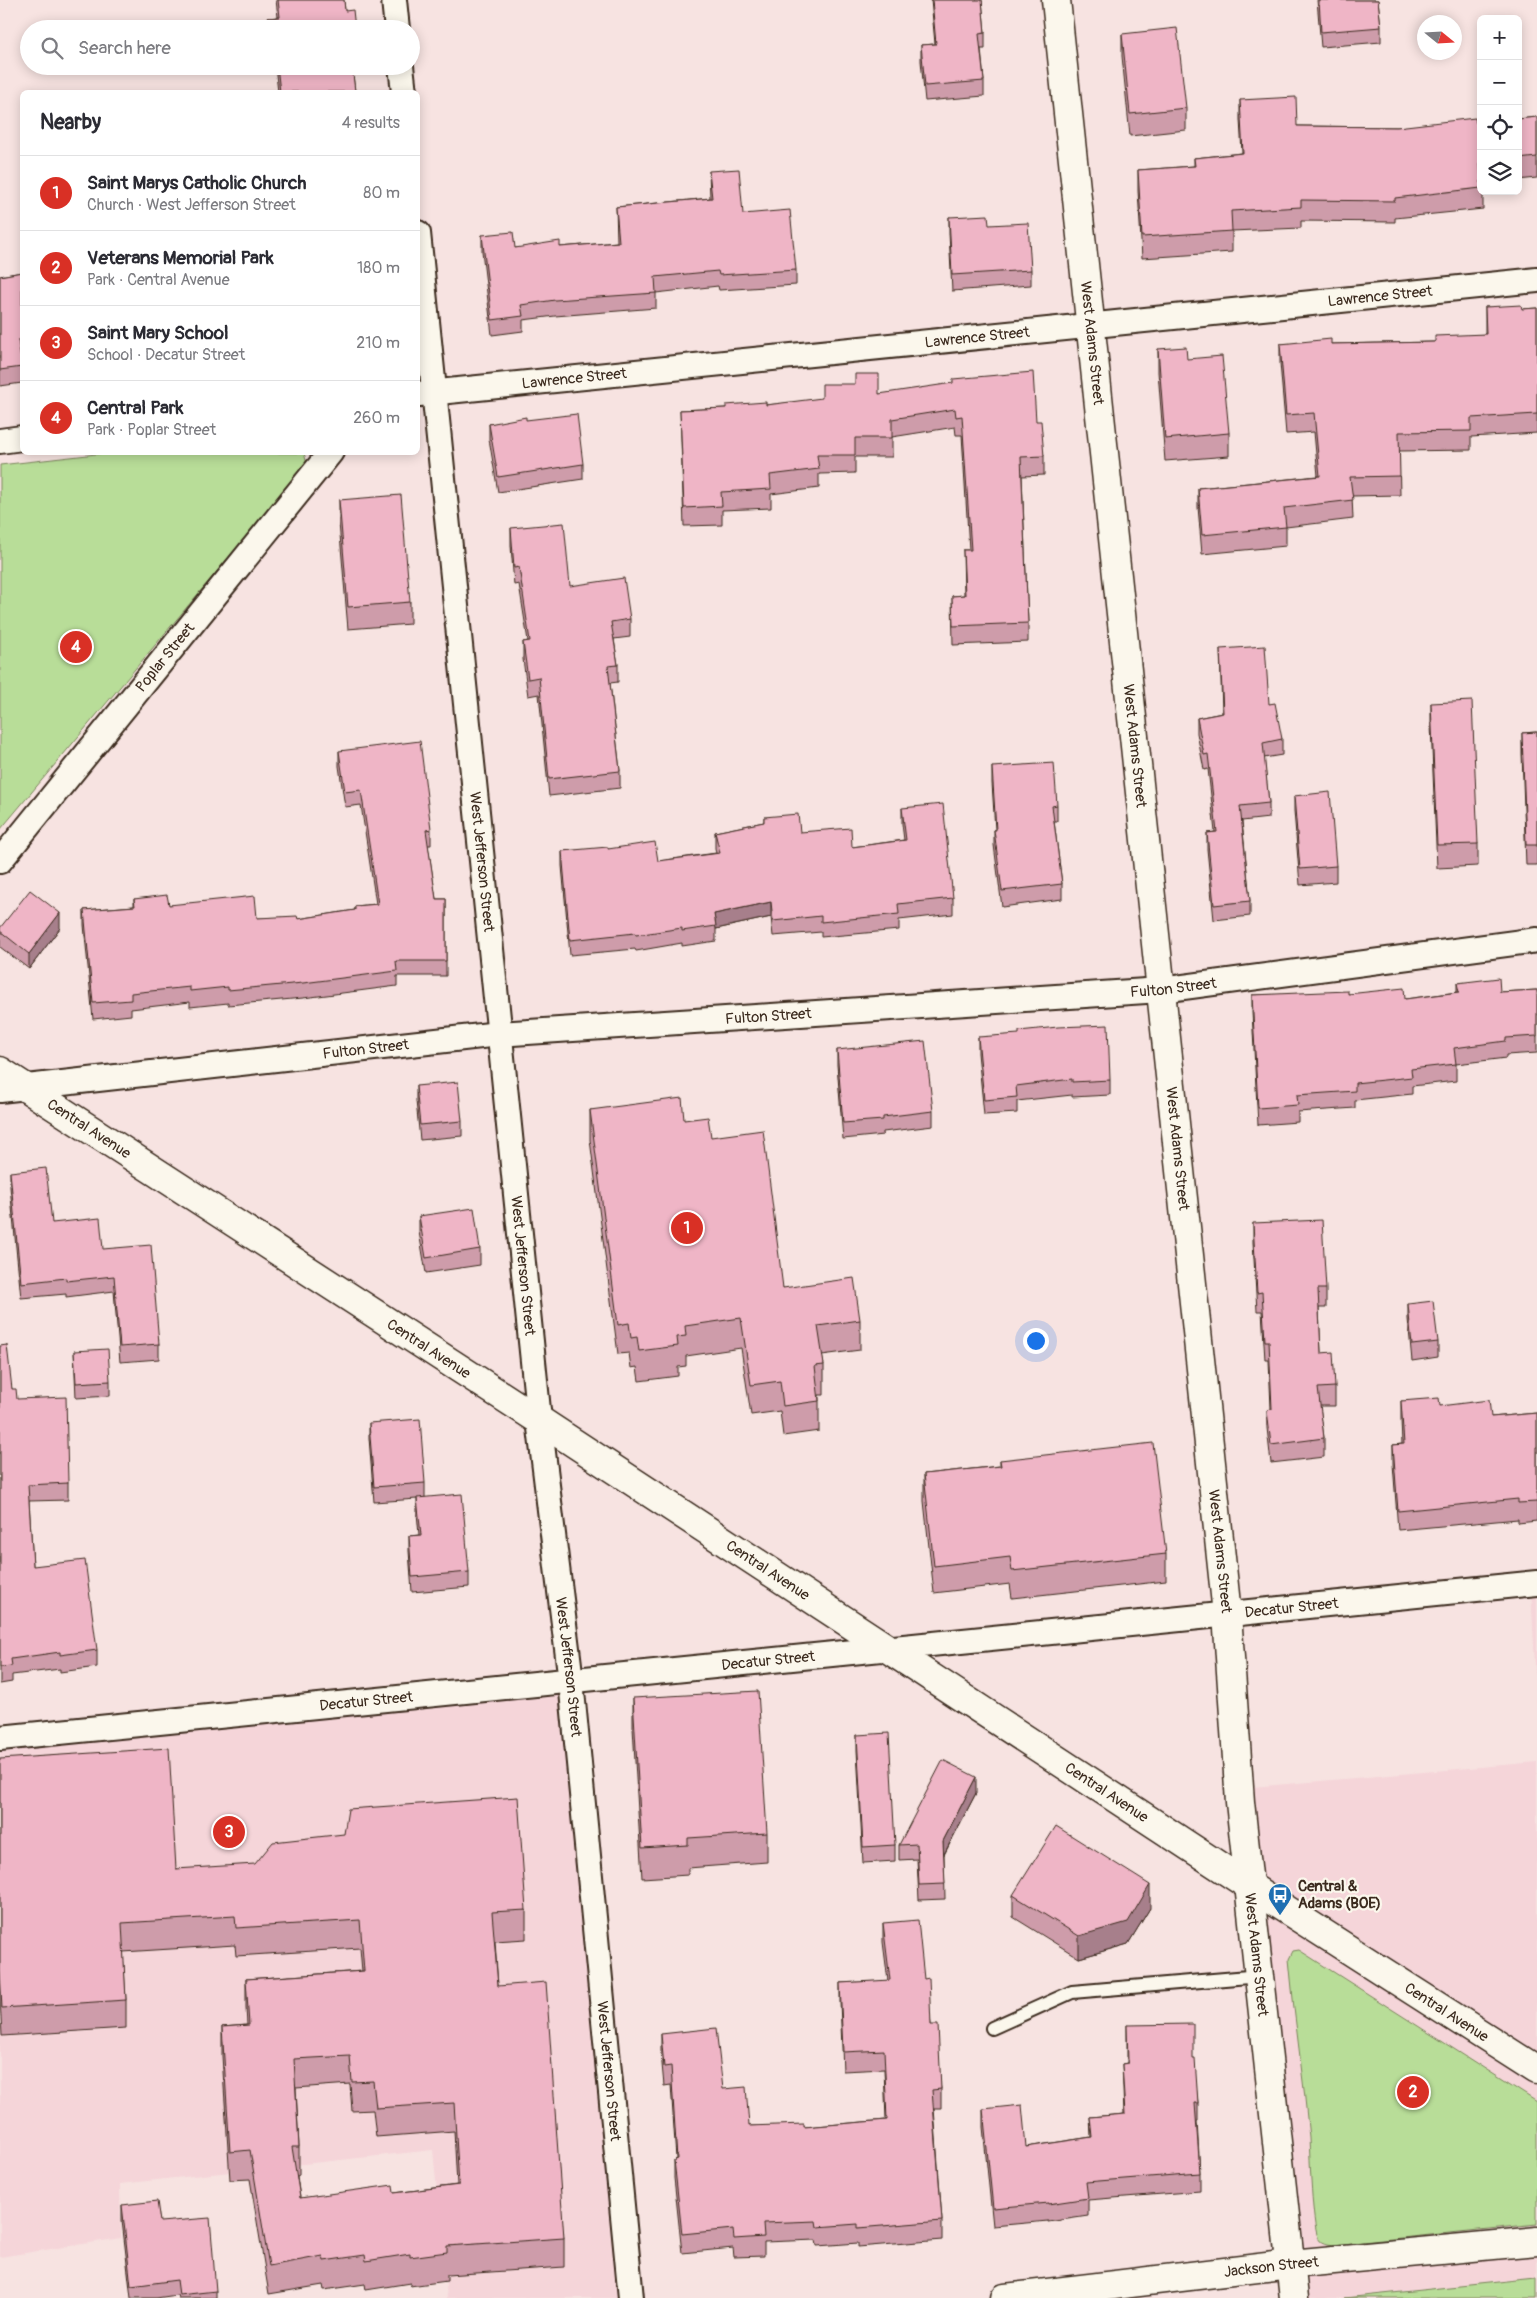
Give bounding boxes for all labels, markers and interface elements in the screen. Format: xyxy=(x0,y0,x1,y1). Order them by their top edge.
north arrow xyxy=(1417,15,1462,60)
map controls xyxy=(1477,15,1522,195)
button: + xyxy=(1477,15,1522,60)
search box xyxy=(20,20,420,75)
icon: search xyxy=(38,34,66,62)
text: Search here xyxy=(78,36,171,60)
button: − xyxy=(1477,60,1522,105)
button: locate xyxy=(1477,105,1522,150)
text: Nearby xyxy=(40,109,101,136)
text: 4 results xyxy=(342,113,400,133)
button: layers xyxy=(1477,150,1522,195)
text: Saint Marys Catholic Church xyxy=(87,171,306,195)
text: 1 xyxy=(53,183,59,203)
text: 80 m xyxy=(363,183,400,203)
text: Church · West Jefferson Street xyxy=(87,195,296,215)
text: Veterans Memorial Park xyxy=(87,246,274,270)
text: 2 xyxy=(52,258,60,278)
text: 180 m xyxy=(357,258,400,278)
text: Park · Central Avenue xyxy=(87,270,230,290)
street label: West Adams Street xyxy=(1076,280,1108,407)
street label: Lawrence Street xyxy=(1327,282,1434,311)
text: Saint Mary School xyxy=(87,321,229,345)
street label: Lawrence Street xyxy=(924,323,1031,352)
text: 3 xyxy=(52,333,60,353)
text: 210 m xyxy=(356,333,400,353)
text: School · Decatur Street xyxy=(87,345,245,365)
street label: Lawrence Street xyxy=(521,364,629,393)
text: Central Park xyxy=(87,396,183,420)
text: 4 xyxy=(51,408,61,428)
text: 260 m xyxy=(353,408,400,428)
text: Park · Poplar Street xyxy=(87,420,216,440)
street label: Poplar Street xyxy=(132,618,199,696)
pin: 4 xyxy=(60,628,92,666)
street label: West Adams Street xyxy=(1119,683,1151,810)
street label: West Jefferson Street xyxy=(465,791,498,934)
street label: Fulton Street xyxy=(1130,974,1218,1002)
street label: Fulton Street xyxy=(724,1004,813,1029)
street label: Fulton Street xyxy=(322,1035,411,1064)
street label: West Adams Street xyxy=(1161,1086,1193,1212)
street label: Central Avenue xyxy=(43,1095,135,1163)
street label: West Jefferson Street xyxy=(506,1195,539,1338)
pin: 1 xyxy=(671,1209,703,1247)
street label: Central Avenue xyxy=(383,1315,475,1384)
your location xyxy=(1023,1328,1049,1354)
street label: West Adams Street xyxy=(1204,1489,1236,1615)
street label: Central Avenue xyxy=(722,1536,814,1605)
street label: Decatur Street xyxy=(1244,1594,1340,1622)
street label: West Jefferson Street xyxy=(551,1596,585,1739)
street label: Decatur Street xyxy=(720,1647,817,1675)
street label: Decatur Street xyxy=(319,1687,415,1716)
street label: Central Avenue xyxy=(1061,1758,1152,1827)
pin: 3 xyxy=(213,1813,245,1851)
place label: Central & Adams (BOE) xyxy=(1298,1877,1381,1913)
bus stop icon: Central & Adams (BOE) xyxy=(1267,1882,1293,1916)
street label: West Adams Street xyxy=(1240,1892,1272,2018)
street label: Central Avenue xyxy=(1401,1979,1493,2047)
street label: West Jefferson Street xyxy=(592,2000,625,2143)
pin: 2 xyxy=(1397,2073,1429,2111)
street label: Jackson Street xyxy=(1223,2252,1320,2282)

